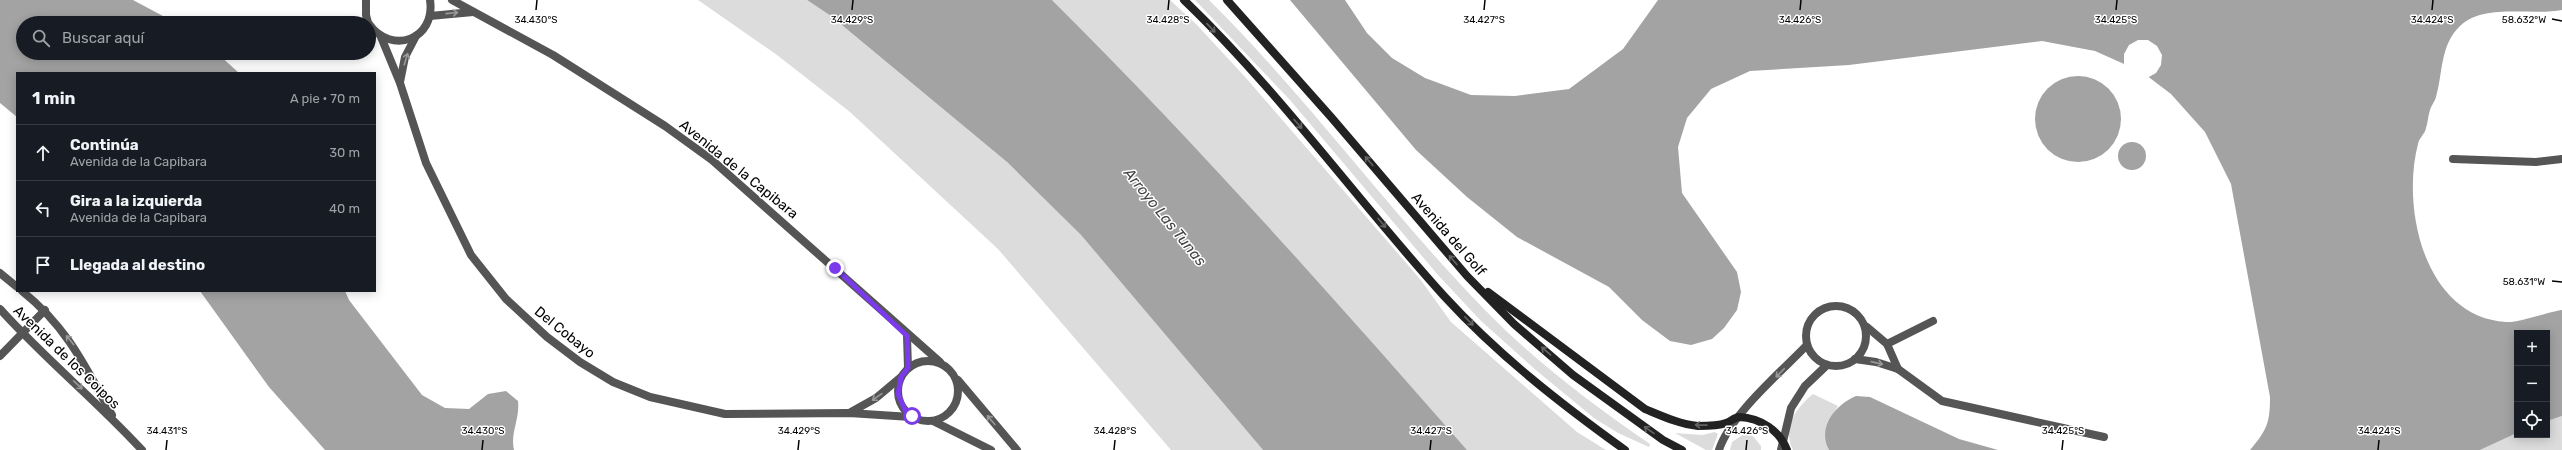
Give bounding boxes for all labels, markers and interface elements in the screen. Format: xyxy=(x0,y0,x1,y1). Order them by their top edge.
one-way arrow xyxy=(445,10,458,17)
text: 34.430°S xyxy=(514,14,558,26)
text: 34.429°S xyxy=(831,14,873,26)
text: 34.428°S xyxy=(1147,14,1189,26)
text: 34.427°S xyxy=(1463,14,1505,26)
text: 34.426°S xyxy=(1779,14,1821,26)
text: 34.425°S xyxy=(2095,14,2137,26)
text: 34.424°S xyxy=(2411,14,2453,26)
text: 58.632°W xyxy=(2502,14,2546,26)
search box xyxy=(16,16,376,60)
one-way arrow xyxy=(1207,23,1216,33)
icon: search xyxy=(30,27,52,49)
text: Buscar aquí xyxy=(62,29,144,47)
one-way arrow xyxy=(403,52,410,65)
text: 1 min xyxy=(32,88,75,108)
text: A pie · 70 m xyxy=(290,91,360,106)
street label: Avenida de la Capibara xyxy=(676,116,801,222)
one-way arrow xyxy=(1294,119,1303,130)
text: Continúa xyxy=(70,136,139,154)
icon: ahead xyxy=(32,142,54,164)
text: 30 m xyxy=(329,145,360,160)
text: Avenida de la Capibara xyxy=(70,154,207,169)
one-way arrow xyxy=(1365,156,1374,166)
water label: Arroyo Las Tunas xyxy=(1119,164,1210,270)
street label: Avenida del Golf xyxy=(1408,189,1490,280)
text: Gira a la izquierda xyxy=(70,192,202,210)
icon: left xyxy=(32,198,54,220)
text: 40 m xyxy=(329,201,360,216)
text: Avenida de la Capibara xyxy=(70,210,207,225)
one-way arrow xyxy=(1378,218,1387,229)
icon: arrive xyxy=(32,254,54,276)
one-way arrow xyxy=(1449,255,1458,266)
text: Llegada al destino xyxy=(70,256,205,274)
route end xyxy=(826,259,844,277)
text: 58.631°W xyxy=(2503,276,2545,288)
street label: Avenida de los Coipos xyxy=(10,302,123,413)
street label: Del Cobayo xyxy=(531,303,598,362)
one-way arrow xyxy=(1464,316,1473,326)
map controls xyxy=(2514,330,2550,438)
button: + xyxy=(2514,330,2550,366)
one-way arrow xyxy=(65,335,74,346)
one-way arrow xyxy=(1540,347,1551,356)
one-way arrow xyxy=(1870,359,1883,367)
button: − xyxy=(2514,366,2550,402)
one-way arrow xyxy=(1775,368,1785,378)
one-way arrow xyxy=(73,381,83,390)
one-way arrow xyxy=(872,393,883,401)
button: locate xyxy=(2514,402,2550,438)
route start xyxy=(903,407,921,425)
one-way arrow xyxy=(987,415,996,426)
one-way arrow xyxy=(1695,421,1708,429)
text: 34.431°S xyxy=(147,425,187,437)
text: 34.430°S xyxy=(461,425,505,437)
text: 34.429°S xyxy=(778,425,820,437)
text: 34.428°S xyxy=(1094,425,1136,437)
text: 34.427°S xyxy=(1410,425,1452,437)
text: 34.426°S xyxy=(1726,425,1768,437)
text: 34.425°S xyxy=(2042,425,2084,437)
text: 34.424°S xyxy=(2358,425,2400,437)
one-way arrow xyxy=(1644,426,1655,434)

